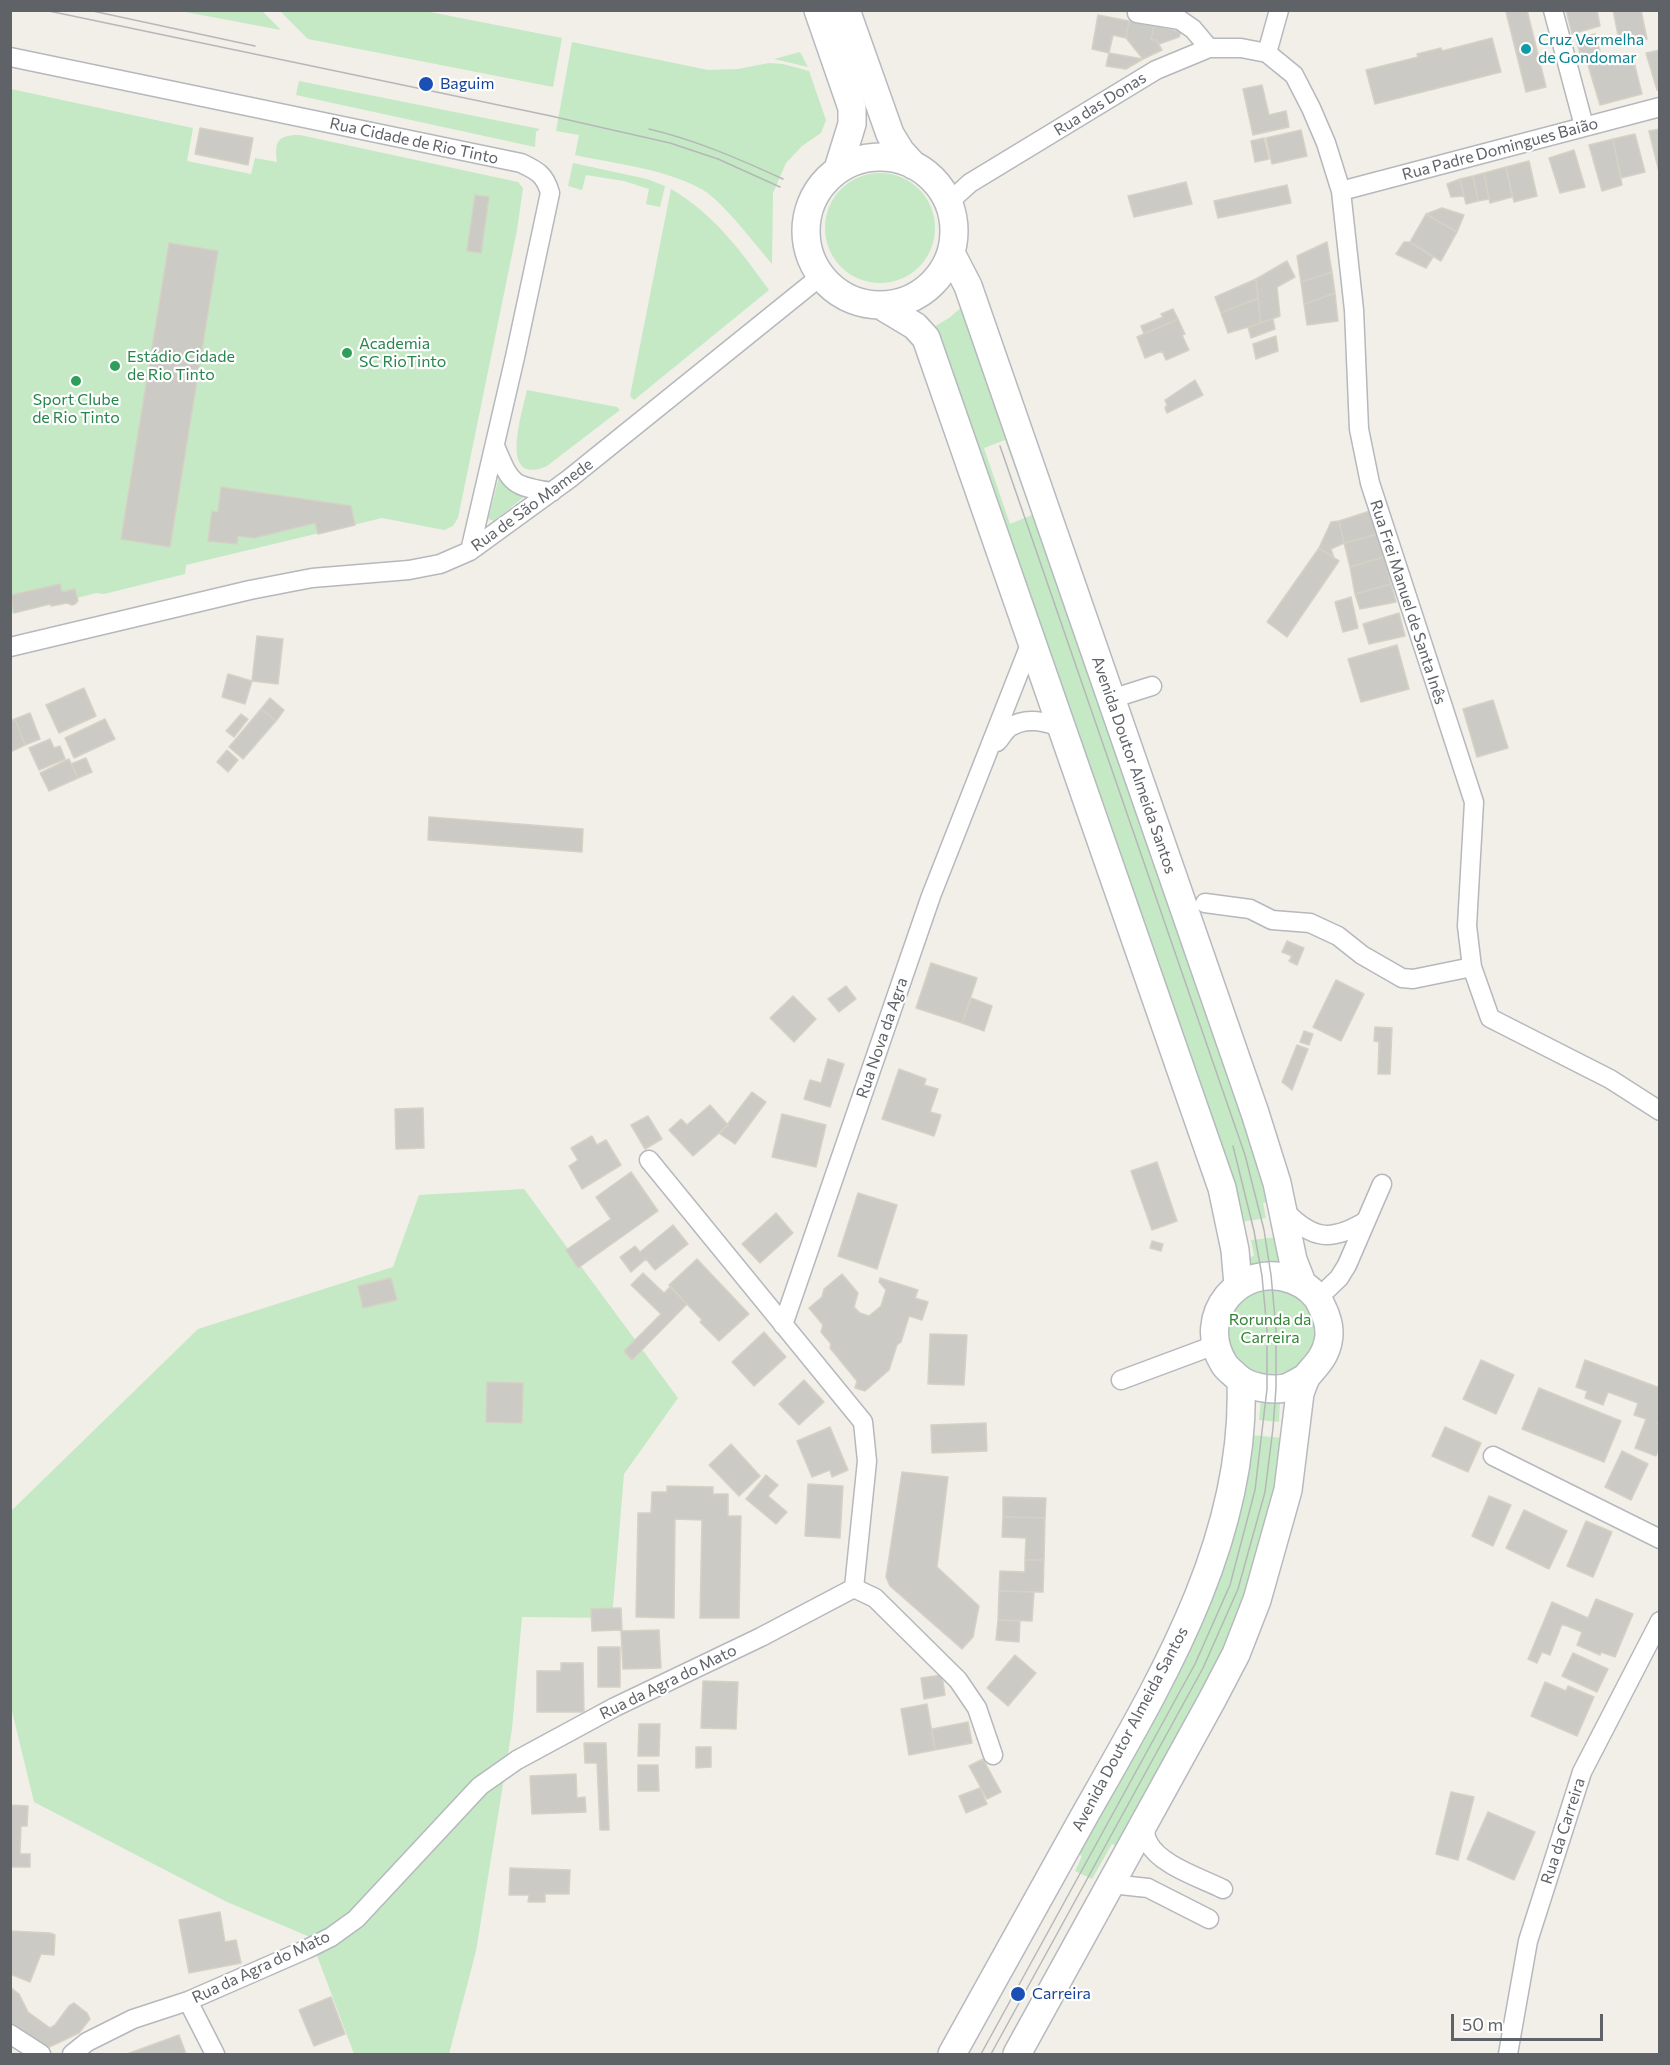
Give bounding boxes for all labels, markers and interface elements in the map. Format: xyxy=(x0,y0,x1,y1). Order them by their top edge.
place label: Cruz Vermelha de Gondomar xyxy=(1538,30,1644,68)
marker: Cruz Vermelha de Gondomar xyxy=(1519,42,1533,56)
street label: Rua das Donas xyxy=(1050,68,1150,140)
place label: Baguim xyxy=(440,74,494,94)
marker: Baguim xyxy=(417,75,435,93)
street label: Rua Cidade de Rio Tinto xyxy=(328,114,500,168)
street label: Rua Padre Domingues Baião xyxy=(1400,114,1600,184)
place label: Academia SC RioTinto xyxy=(359,334,446,372)
marker: Academia SC RioTinto xyxy=(340,346,354,360)
place label: Estádio Cidade de Rio Tinto xyxy=(127,347,235,385)
marker: Estádio Cidade de Rio Tinto xyxy=(108,359,122,373)
marker: Sport Clube de Rio Tinto xyxy=(69,374,83,388)
place label: Sport Clube de Rio Tinto xyxy=(32,390,120,428)
street label: Rua de São Mamede xyxy=(467,454,597,556)
street label: Rua Frei Manuel de Santa Inês xyxy=(1366,497,1450,707)
street label: Avenida Doutor Almeida Santos xyxy=(1088,654,1180,876)
street label: Rua Nova da Agra xyxy=(852,975,912,1101)
park label: Rorunda da Carreira xyxy=(1229,1310,1311,1348)
street label: Avenida Doutor Almeida Santos xyxy=(1068,1623,1192,1835)
street label: Rua da Agra do Mato xyxy=(596,1640,740,1724)
street label: Rua da Carreira xyxy=(1537,1775,1589,1887)
street label: Rua da Agra do Mato xyxy=(189,1927,333,2007)
place label: Carreira xyxy=(1032,1984,1091,2004)
marker: Carreira xyxy=(1009,1985,1027,2003)
scale bar xyxy=(1454,2002,1606,2040)
text: 50 m xyxy=(1462,2013,1503,2035)

